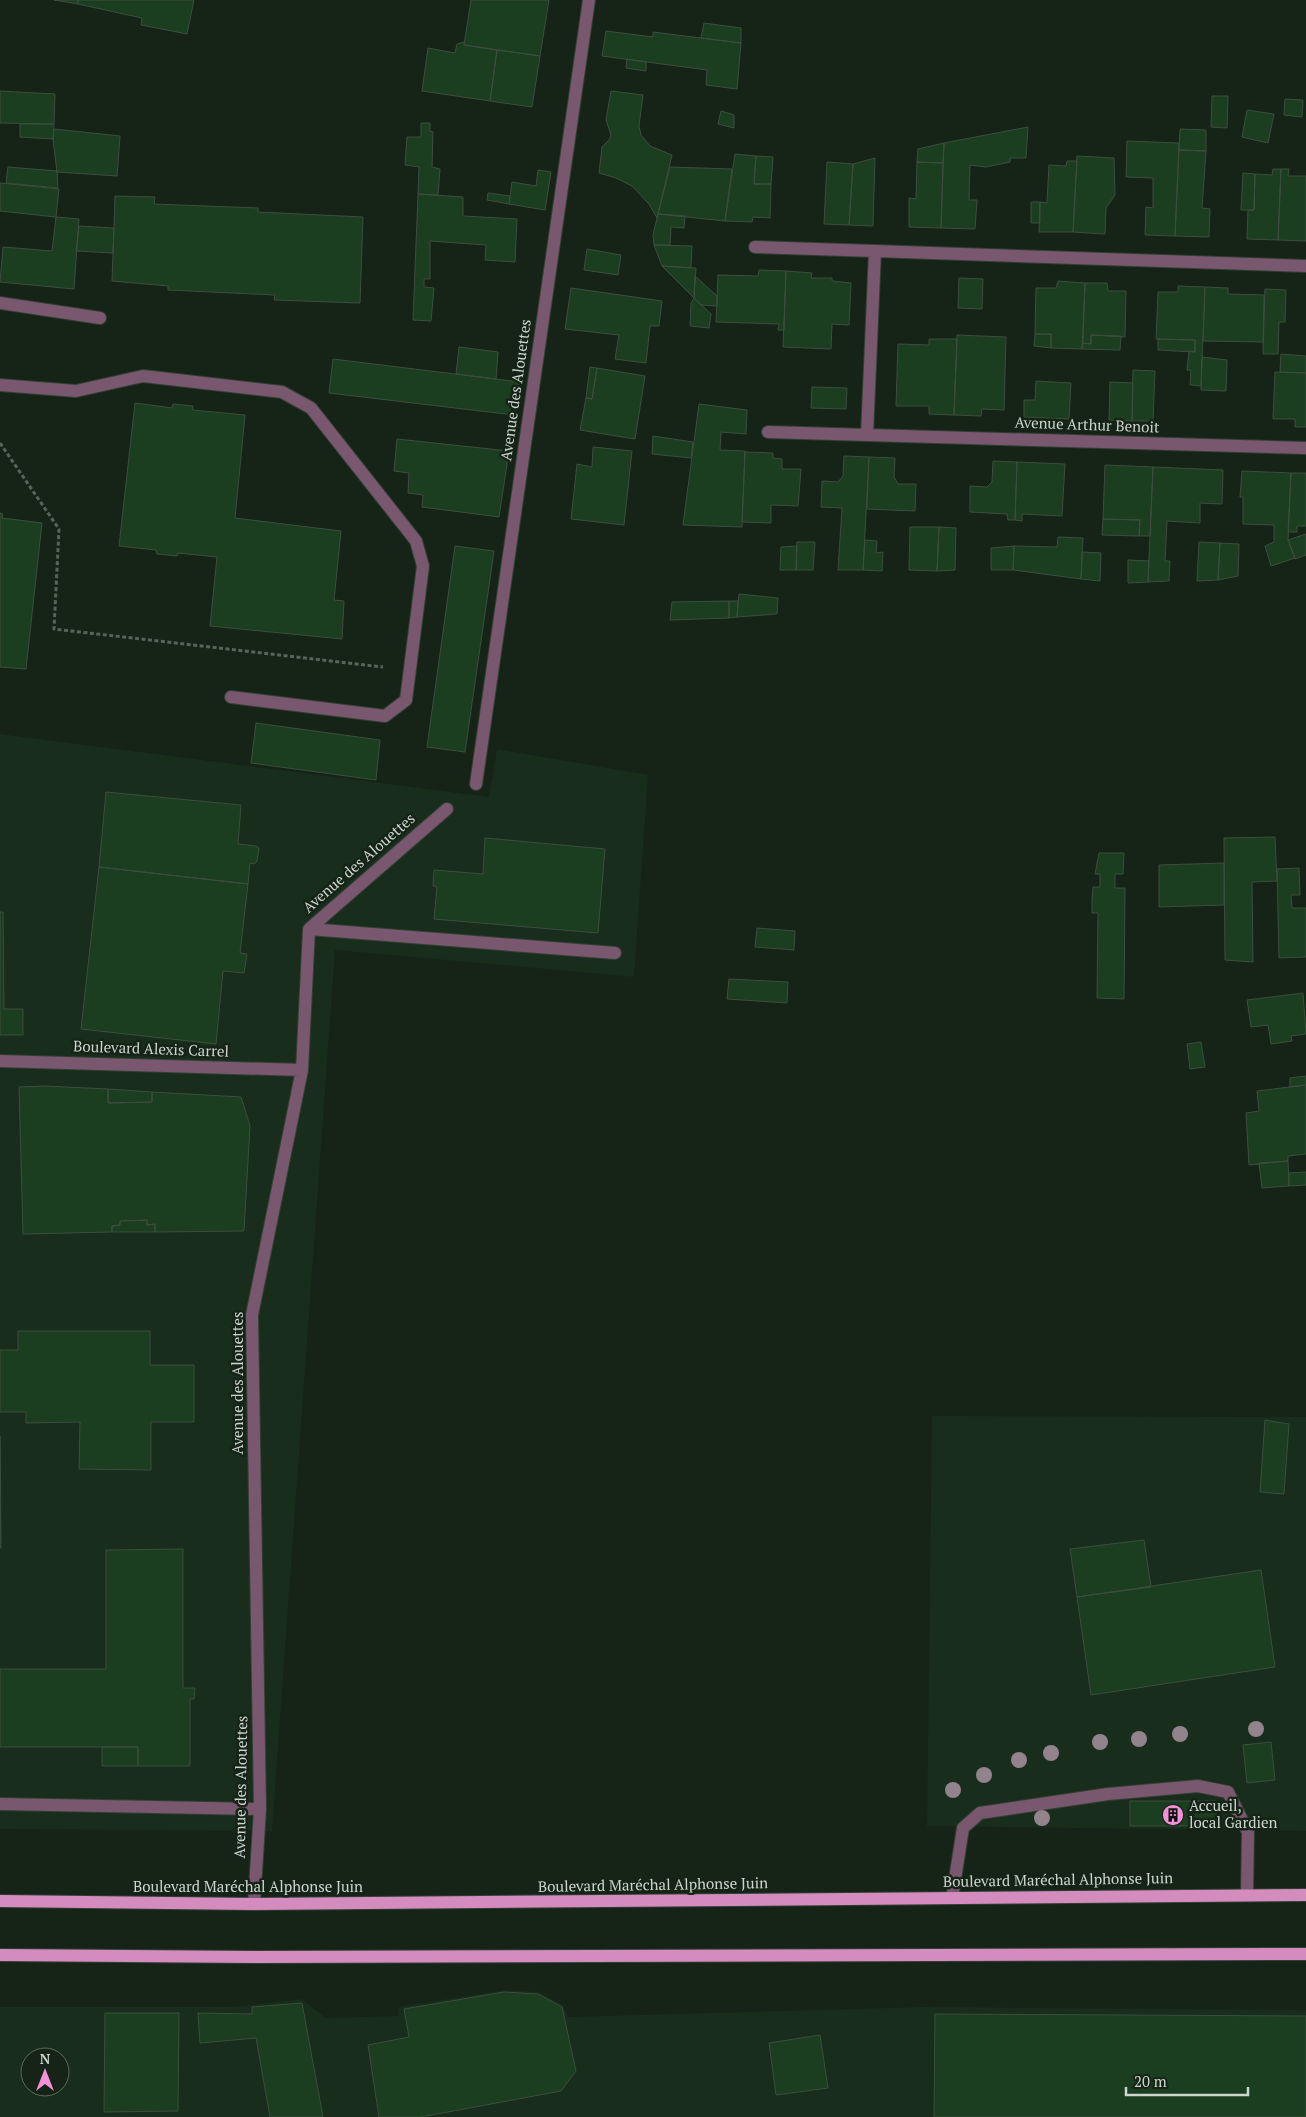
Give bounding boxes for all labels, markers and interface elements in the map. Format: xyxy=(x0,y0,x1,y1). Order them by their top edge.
street label: Avenue des Alouettes xyxy=(495,318,535,462)
street label: Avenue Arthur Benoit xyxy=(1014,411,1160,437)
street label: Avenue des Alouettes xyxy=(298,808,419,917)
street label: Boulevard Alexis Carrel xyxy=(73,1035,229,1061)
street label: Avenue des Alouettes xyxy=(227,1312,247,1454)
street label: Avenue des Alouettes xyxy=(229,1715,251,1859)
place label: Accueil, local Gardien xyxy=(1189,1795,1278,1832)
building icon: Accueil, local Gardien xyxy=(1161,1803,1185,1827)
street label: Boulevard Maréchal Alphonse Juin xyxy=(943,1867,1173,1891)
street label: Boulevard Maréchal Alphonse Juin xyxy=(538,1872,768,1896)
street label: Boulevard Maréchal Alphonse Juin xyxy=(133,1876,363,1896)
north arrow xyxy=(20,2047,70,2097)
text: N xyxy=(40,2049,51,2068)
scale bar xyxy=(1126,2064,1248,2096)
text: 20 m xyxy=(1134,2071,1167,2091)

